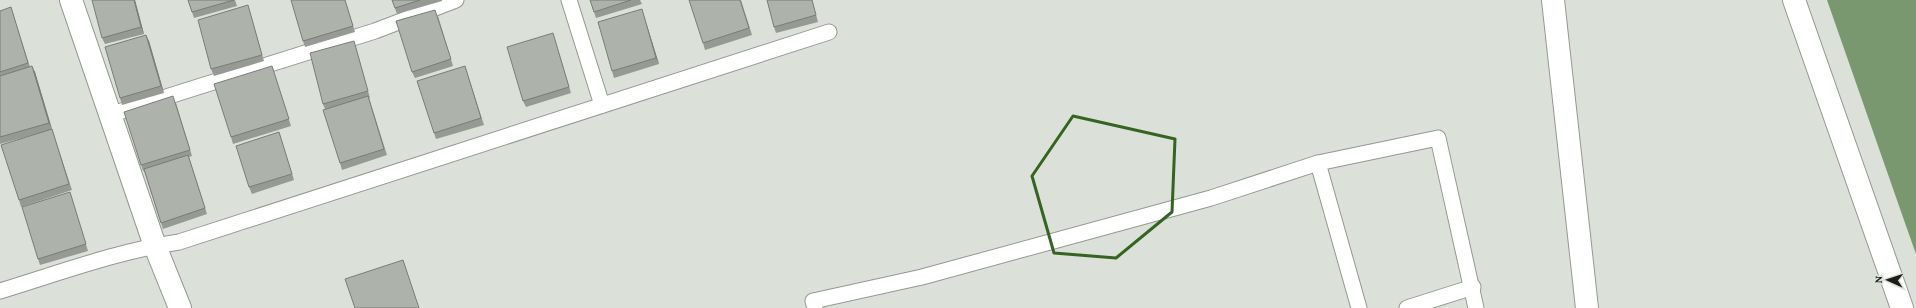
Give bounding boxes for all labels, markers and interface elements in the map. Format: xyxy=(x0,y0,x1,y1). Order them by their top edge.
north arrow xyxy=(1868,260,1908,300)
text: N xyxy=(1872,275,1884,284)

